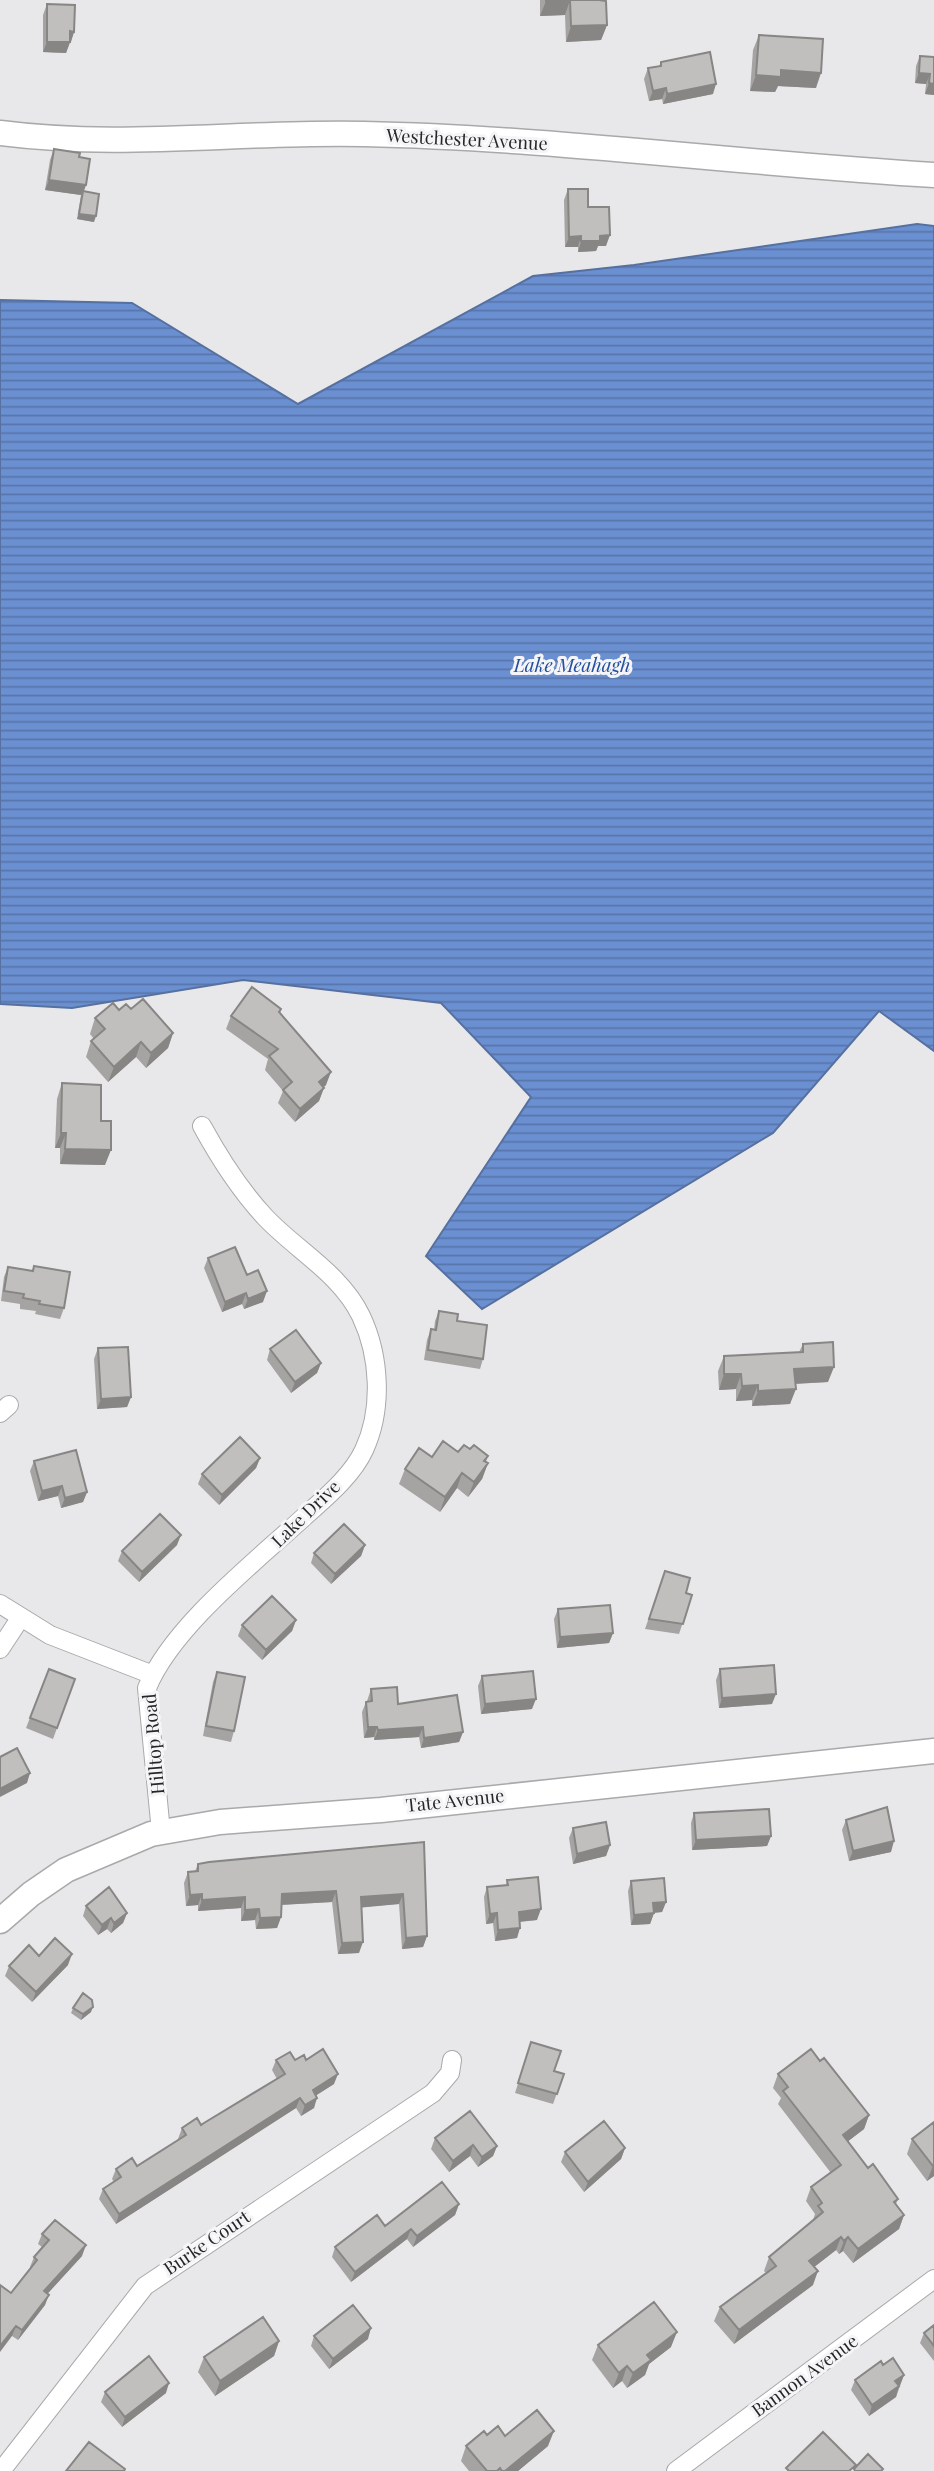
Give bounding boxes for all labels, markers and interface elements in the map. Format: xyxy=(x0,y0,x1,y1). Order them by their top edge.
street label: Westchester Avenue xyxy=(385,123,548,155)
water label: Lake Meahagh xyxy=(513,651,630,677)
street label: Lake Drive xyxy=(266,1475,345,1552)
street label: Hilltop Road xyxy=(137,1692,169,1796)
street label: Tate Avenue xyxy=(405,1783,505,1817)
street label: Burke Court xyxy=(159,2204,255,2280)
street label: Bannon Avenue xyxy=(747,2329,862,2422)

